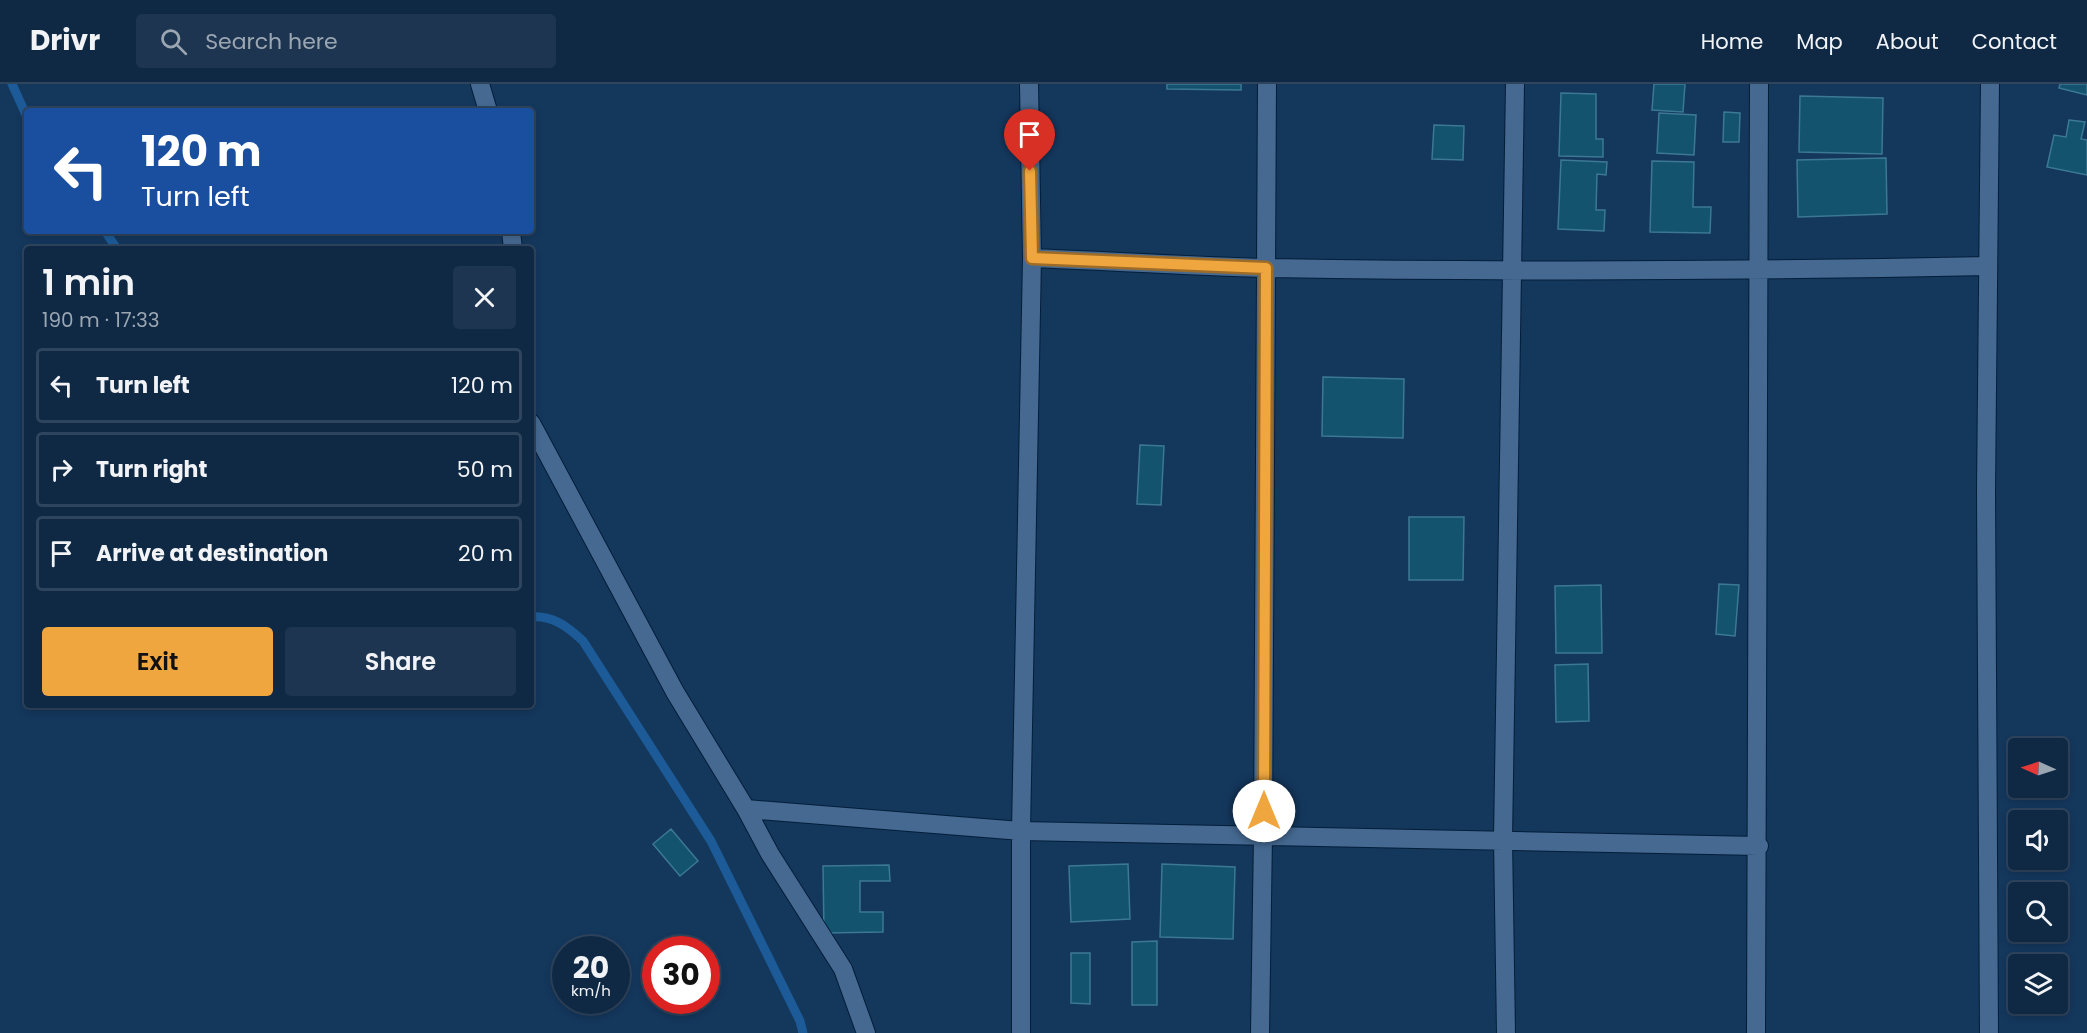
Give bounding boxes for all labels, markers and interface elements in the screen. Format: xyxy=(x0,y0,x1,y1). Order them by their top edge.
search box xyxy=(136,14,556,68)
text: Drivr xyxy=(30,21,100,60)
icon: search xyxy=(157,25,190,58)
text: Search here xyxy=(205,26,338,57)
text: Home xyxy=(1701,27,1763,56)
text: Map xyxy=(1796,27,1843,56)
text: About xyxy=(1876,27,1939,56)
text: Contact xyxy=(1972,27,2057,56)
pin xyxy=(1004,109,1055,171)
icon: arrive xyxy=(1013,118,1046,151)
text: 120 m xyxy=(141,122,262,181)
icon: left xyxy=(42,132,120,210)
text: Turn left xyxy=(141,178,250,215)
text: 1 min xyxy=(42,257,135,308)
button: close xyxy=(453,266,516,329)
text: 190 m · 17:33 xyxy=(42,306,160,334)
icon: left xyxy=(45,369,78,402)
text: Turn left xyxy=(96,370,190,401)
text: 120 m xyxy=(451,370,513,401)
icon: right xyxy=(45,453,78,486)
text: Turn right xyxy=(96,454,207,485)
text: 50 m xyxy=(457,454,513,485)
icon: arrive xyxy=(45,537,78,570)
text: Arrive at destination xyxy=(96,538,328,569)
text: 20 m xyxy=(458,538,513,569)
button: Exit xyxy=(42,627,273,696)
button: Share xyxy=(285,627,516,696)
north arrow xyxy=(2008,738,2068,798)
map controls xyxy=(2008,738,2068,1014)
position arrow xyxy=(1232,779,1296,843)
button: sound xyxy=(2008,810,2068,870)
button: search xyxy=(2008,882,2068,942)
speed limit sign: 30 xyxy=(642,936,720,1014)
text: 20 xyxy=(573,946,609,989)
button: layers xyxy=(2008,954,2068,1014)
text: km/h xyxy=(571,980,611,1001)

